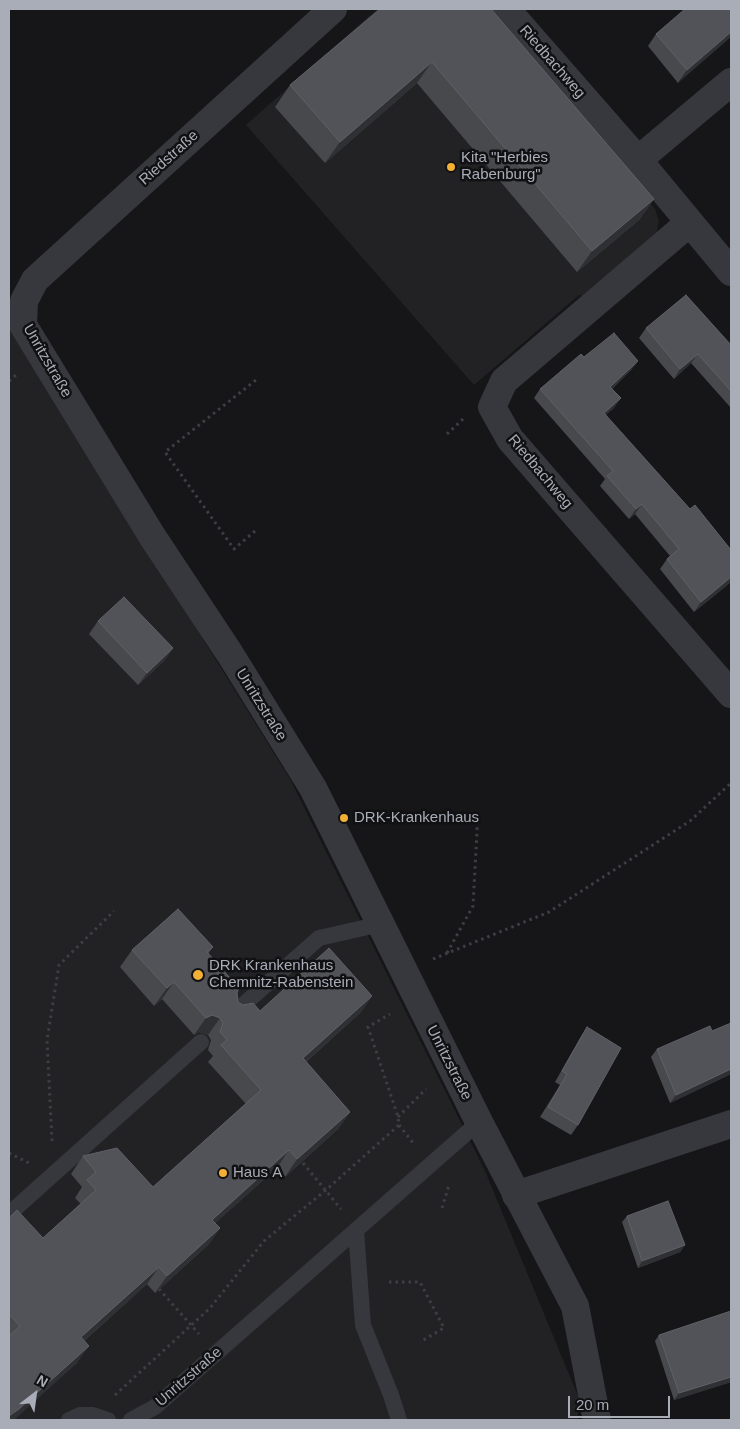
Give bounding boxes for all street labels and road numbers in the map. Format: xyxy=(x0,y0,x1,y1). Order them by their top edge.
street label: Riedbachweg xyxy=(515,22,589,102)
street label: Riedstraße xyxy=(136,127,202,189)
street label: Unritzstraße xyxy=(19,321,75,401)
street label: Riedbachweg xyxy=(504,431,576,513)
street label: Unritzstraße xyxy=(232,666,290,744)
street label: Unritzstraße xyxy=(422,1023,476,1103)
street label: Unritzstraße xyxy=(152,1343,226,1411)

